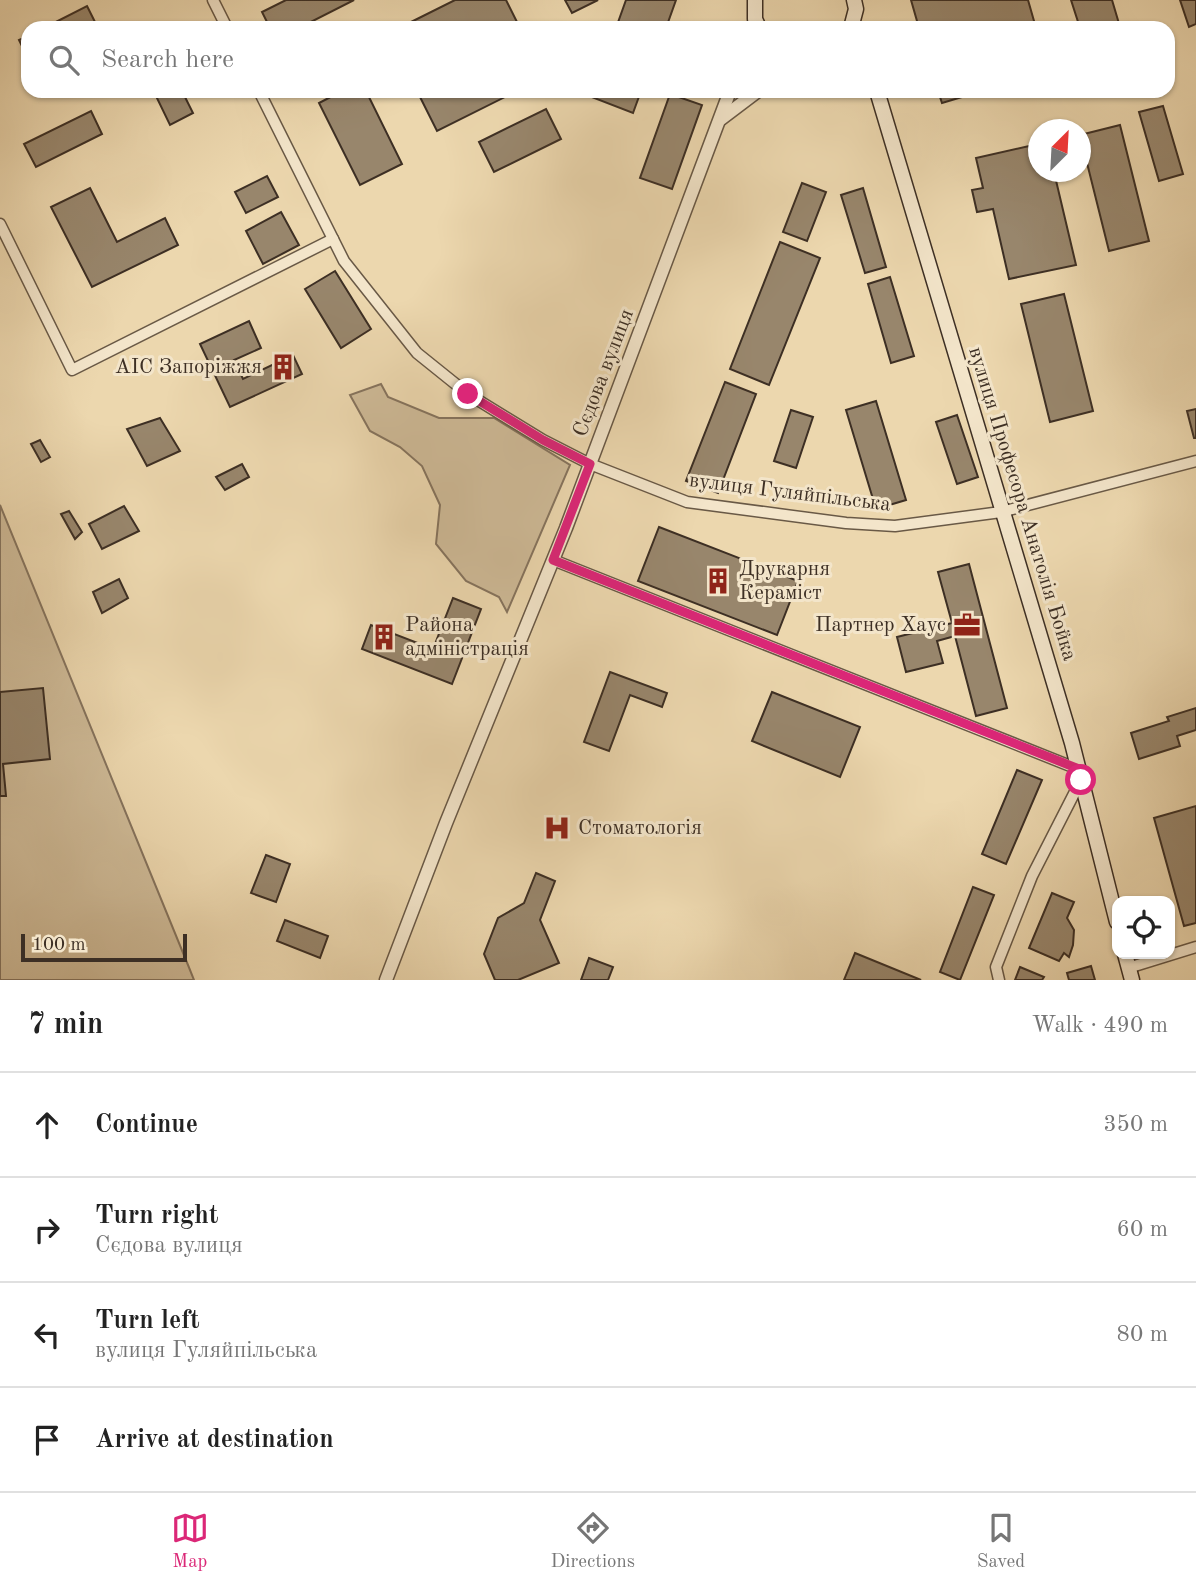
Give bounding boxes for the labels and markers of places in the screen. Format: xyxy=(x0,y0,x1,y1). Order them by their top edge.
building icon: АІС Запоріжжя xyxy=(268,352,298,382)
place label: АІС Запоріжжя xyxy=(115,357,262,378)
place label: Друкарня Кераміст xyxy=(739,559,830,604)
building icon: Друкарня Кераміст xyxy=(703,566,733,596)
office icon: Партнер Хаус xyxy=(952,610,982,640)
place label: Района адміністрація xyxy=(405,615,529,660)
place label: Партнер Хаус xyxy=(815,615,946,636)
building icon: Района адміністрація xyxy=(369,622,399,652)
hospital icon: Стоматологія xyxy=(542,813,572,843)
place label: Стоматологія xyxy=(578,818,702,839)

